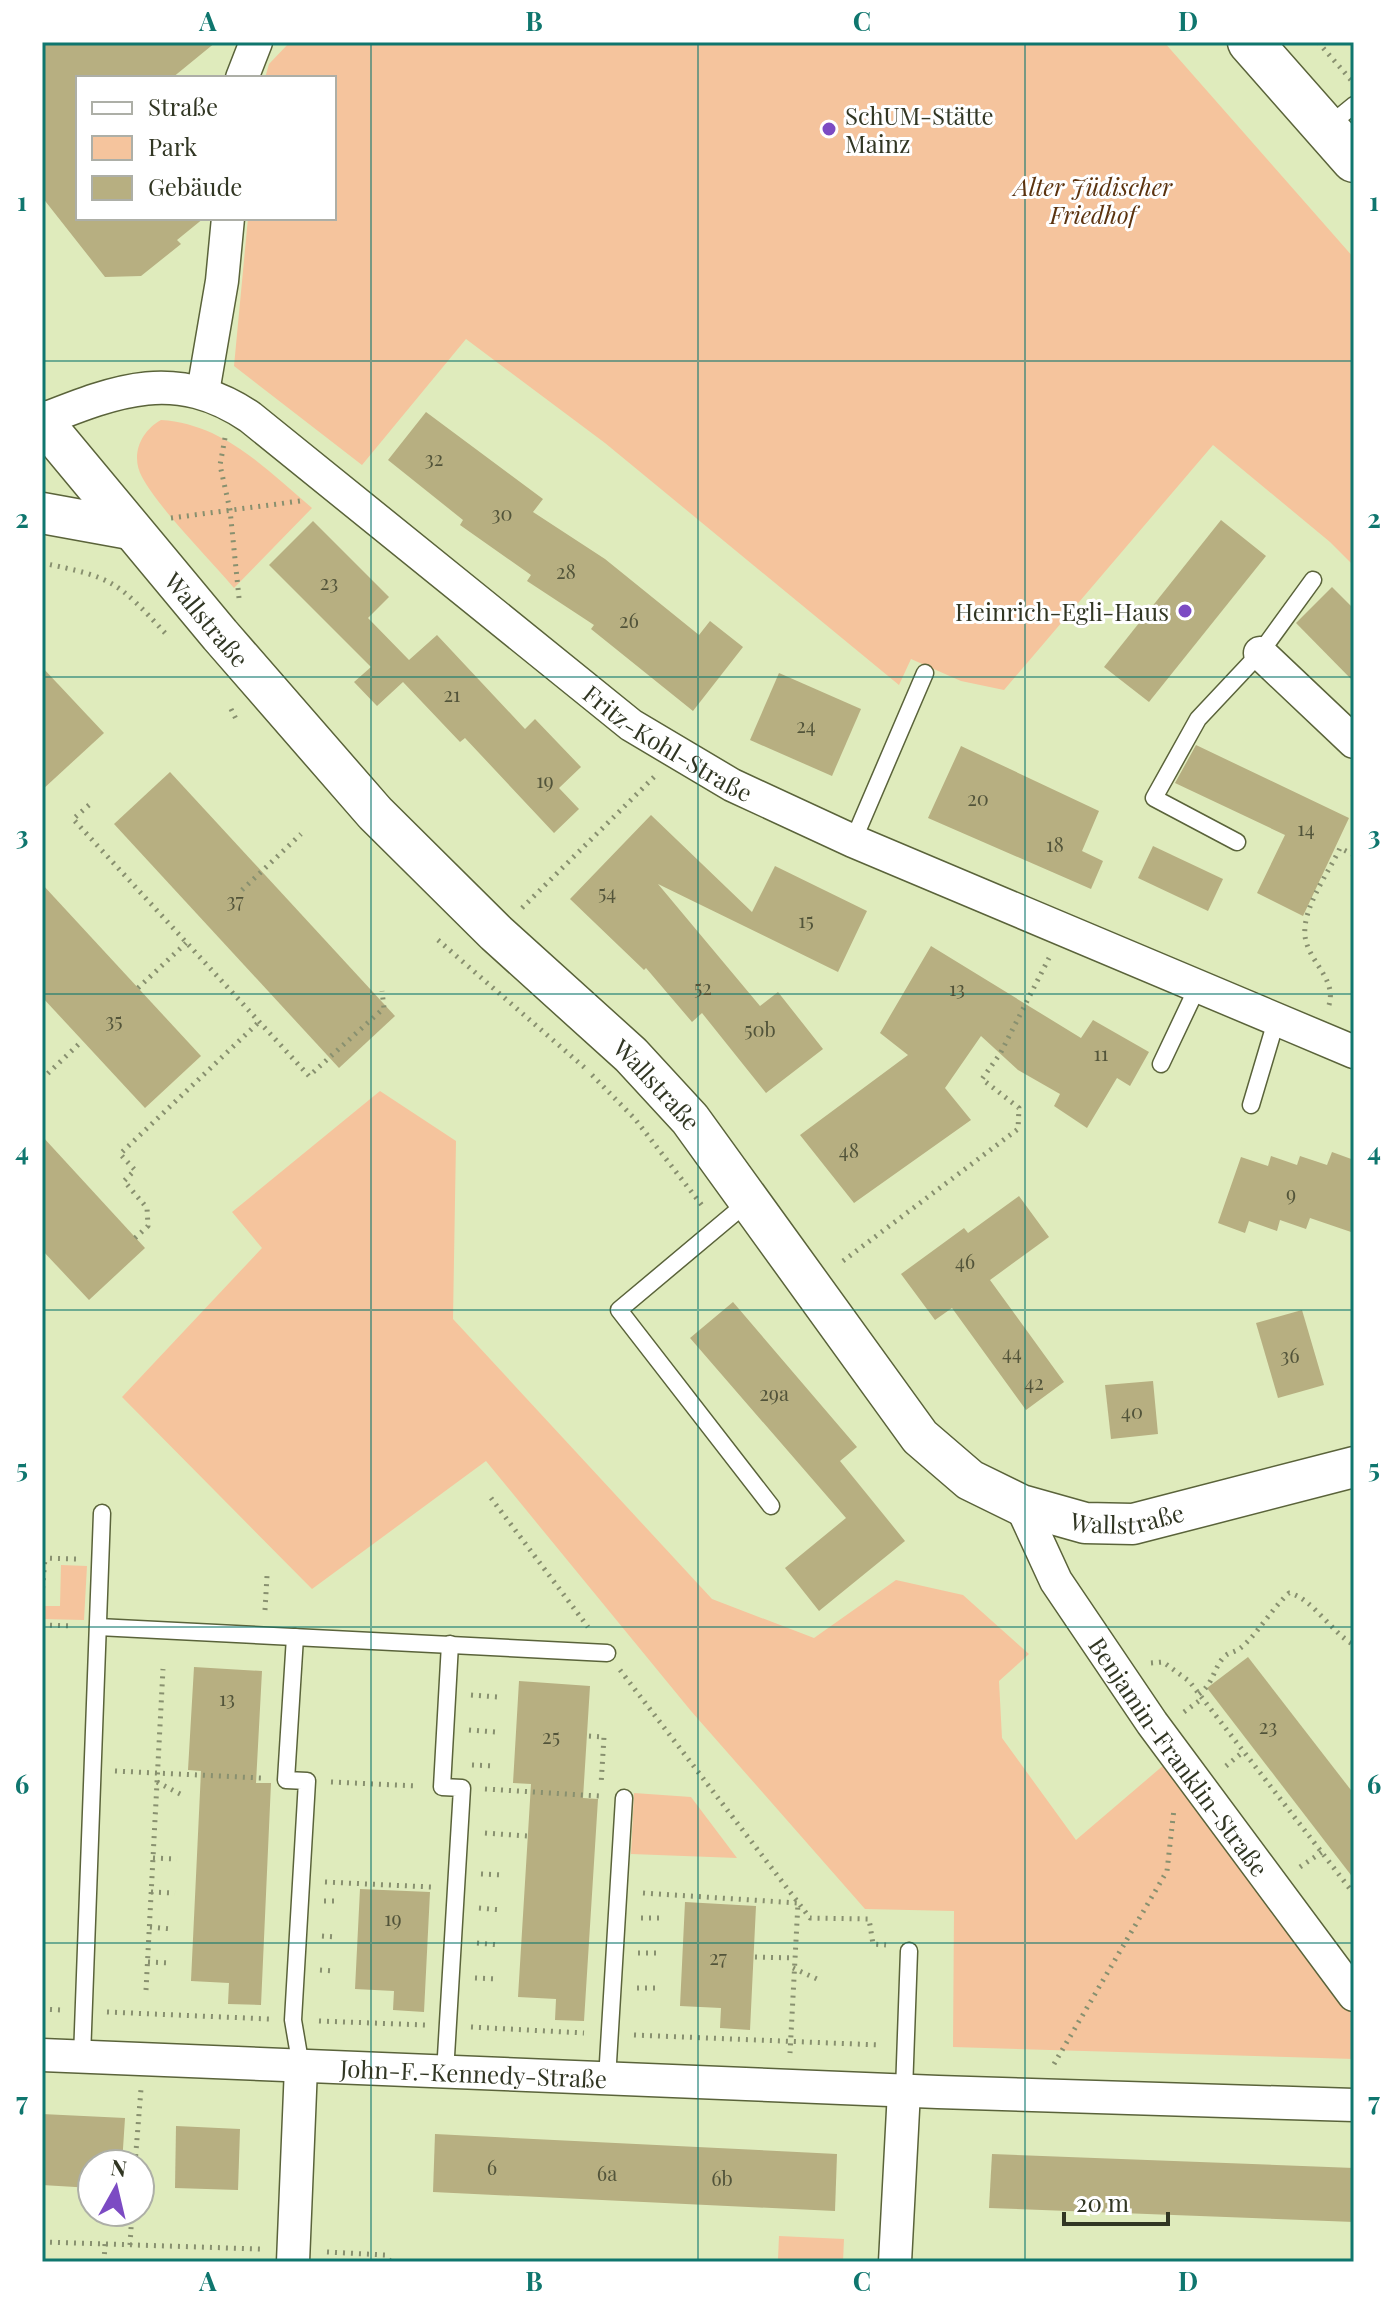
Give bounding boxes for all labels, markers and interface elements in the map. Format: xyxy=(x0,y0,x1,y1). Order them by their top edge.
text: A xyxy=(198,3,217,38)
text: B xyxy=(525,3,543,38)
text: C xyxy=(853,3,871,38)
text: D xyxy=(1178,3,1198,38)
legend xyxy=(76,76,336,220)
text: Straße xyxy=(148,90,218,122)
place label: SchUM-Stätte Mainz xyxy=(845,99,994,159)
marker: SchUM-Stätte Mainz xyxy=(820,120,838,138)
text: Park xyxy=(148,130,198,162)
text: Gebäude xyxy=(148,170,243,202)
park label: Alter Jüdischer Friedhof xyxy=(1011,170,1173,230)
text: 1 xyxy=(17,183,27,218)
text: 1 xyxy=(1369,183,1379,218)
house number: 32 xyxy=(425,444,443,471)
house number: 30 xyxy=(491,499,513,526)
text: 2 xyxy=(15,500,29,535)
text: 2 xyxy=(1367,500,1381,535)
house number: 28 xyxy=(556,557,576,584)
street label: Wallstraße xyxy=(157,564,256,673)
house number: 23 xyxy=(320,568,338,595)
place label: Heinrich-Egli-Haus xyxy=(955,595,1169,627)
marker: Heinrich-Egli-Haus xyxy=(1176,602,1194,620)
house number: 26 xyxy=(619,606,639,633)
street label: Fritz-Kohl-Straße xyxy=(577,677,758,808)
house number: 21 xyxy=(444,680,460,707)
house number: 24 xyxy=(796,711,816,738)
house number: 19 xyxy=(536,766,554,793)
house number: 20 xyxy=(967,784,989,811)
house number: 14 xyxy=(1297,814,1315,841)
text: 3 xyxy=(16,817,28,852)
text: 3 xyxy=(1368,817,1380,852)
house number: 18 xyxy=(1046,830,1064,857)
house number: 54 xyxy=(598,878,616,905)
house number: 37 xyxy=(226,886,244,913)
house number: 15 xyxy=(798,906,814,933)
house number: 52 xyxy=(694,973,712,1000)
house number: 13 xyxy=(949,974,965,1001)
house number: 35 xyxy=(105,1006,123,1033)
house number: 50b xyxy=(744,1015,776,1042)
street label: Wallstraße xyxy=(606,1030,708,1136)
house number: 11 xyxy=(1094,1039,1108,1066)
text: 4 xyxy=(15,1133,29,1168)
text: 4 xyxy=(1367,1133,1381,1168)
house number: 48 xyxy=(839,1136,859,1163)
house number: 9 xyxy=(1286,1179,1296,1206)
house number: 46 xyxy=(955,1247,975,1274)
house number: 44 xyxy=(1002,1338,1022,1365)
house number: 36 xyxy=(1280,1341,1300,1368)
house number: 42 xyxy=(1024,1368,1044,1395)
house number: 29a xyxy=(759,1379,789,1406)
house number: 40 xyxy=(1121,1397,1143,1424)
text: 5 xyxy=(16,1450,28,1485)
text: 5 xyxy=(1368,1450,1380,1485)
street label: Wallstraße xyxy=(1066,1496,1187,1540)
street label: Benjamin-Franklin-Straße xyxy=(1082,1630,1276,1882)
house number: 13 xyxy=(219,1684,235,1711)
house number: 23 xyxy=(1259,1712,1277,1739)
house number: 25 xyxy=(542,1722,560,1749)
text: 6 xyxy=(15,1766,29,1801)
text: 6 xyxy=(1367,1766,1381,1801)
house number: 19 xyxy=(384,1904,402,1931)
house number: 27 xyxy=(709,1943,727,1970)
street label: John-F.-Kennedy-Straße xyxy=(338,2051,608,2094)
text: 7 xyxy=(16,2083,28,2118)
text: 7 xyxy=(1368,2083,1380,2118)
north arrow xyxy=(76,2148,156,2228)
text: N xyxy=(109,2151,129,2183)
house number: 6 xyxy=(487,2153,497,2180)
house number: 6a xyxy=(597,2159,617,2186)
house number: 6b xyxy=(711,2164,733,2191)
scale bar xyxy=(1064,2176,1168,2226)
text: 20 m xyxy=(1076,2186,1129,2218)
text: A xyxy=(198,2263,217,2298)
text: B xyxy=(525,2263,543,2298)
text: C xyxy=(853,2263,871,2298)
text: D xyxy=(1178,2263,1198,2298)

